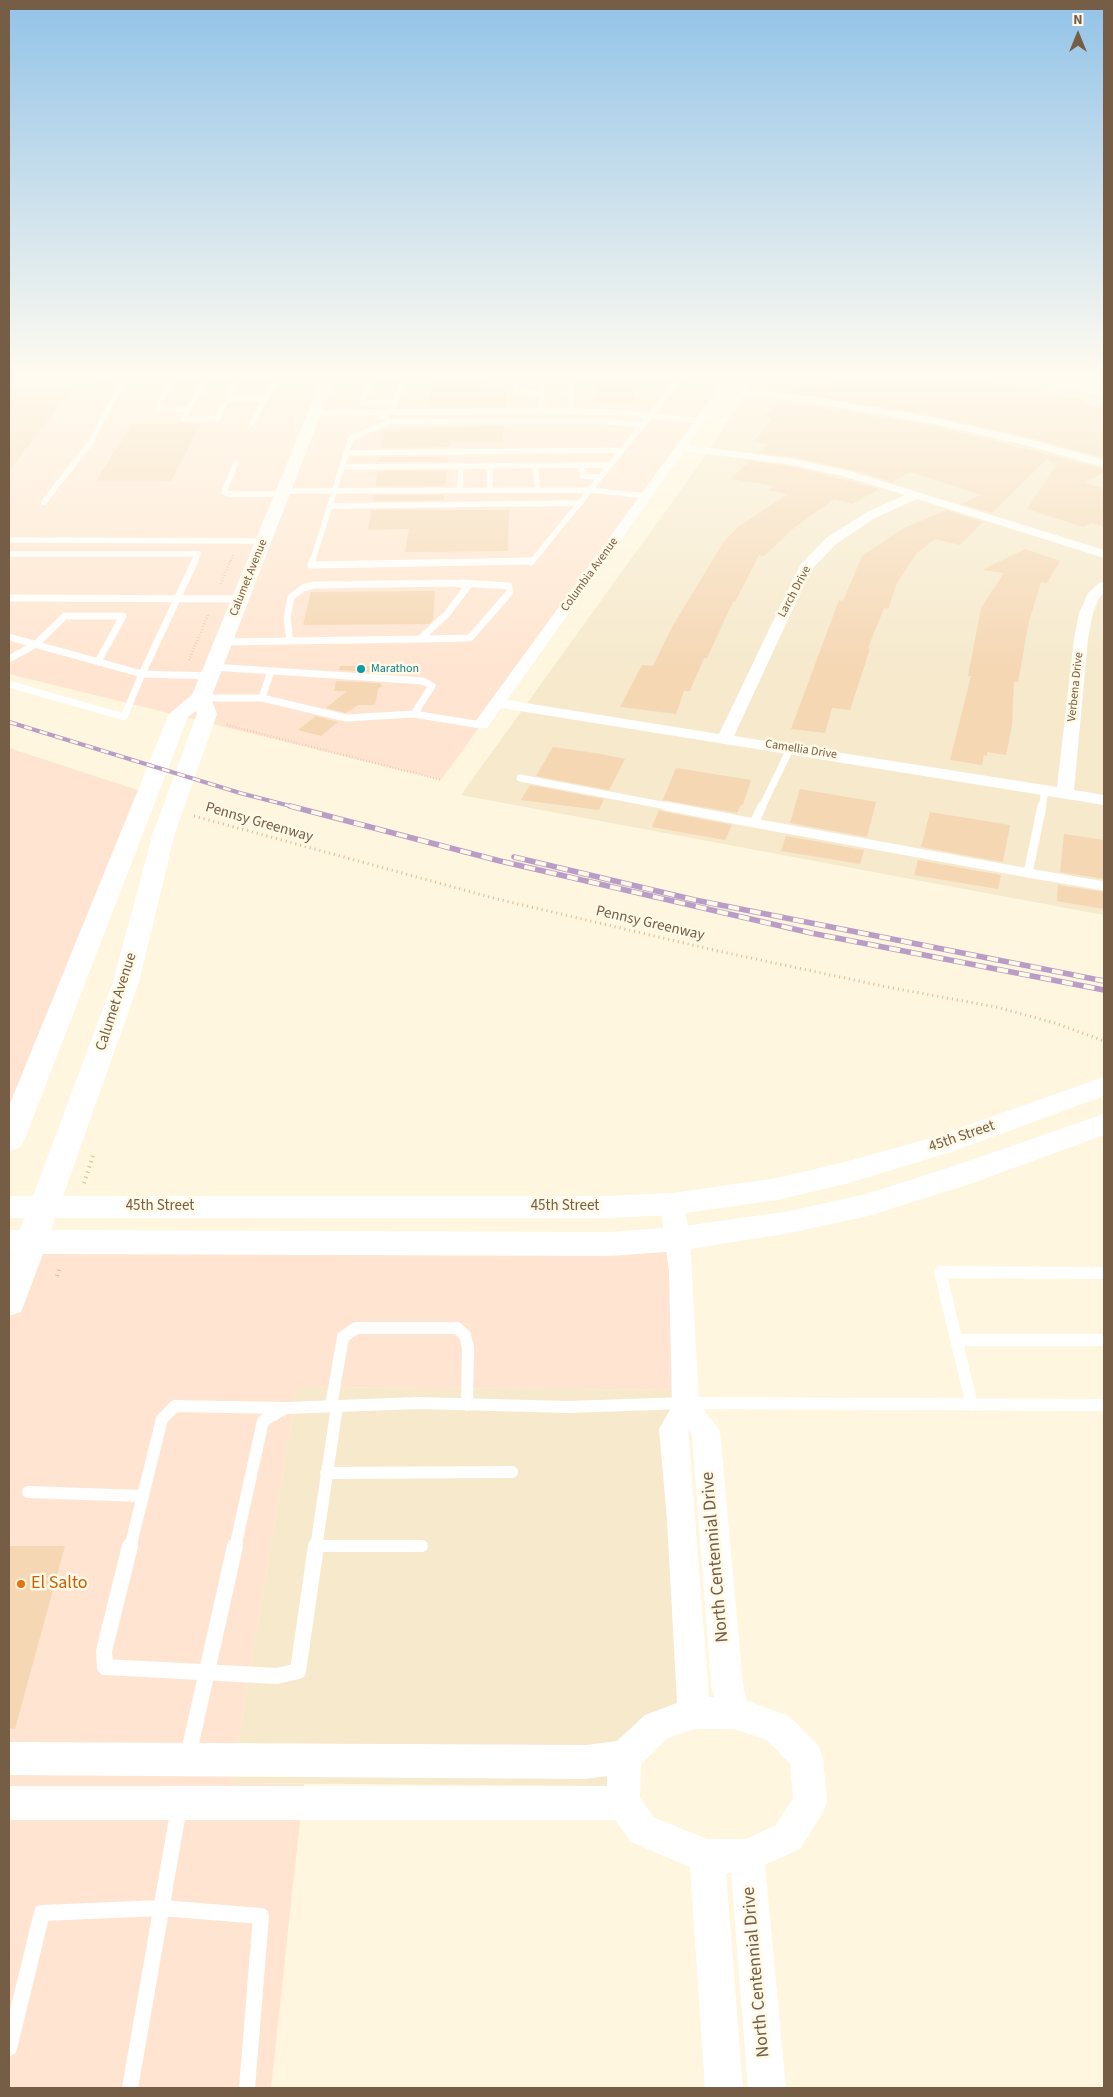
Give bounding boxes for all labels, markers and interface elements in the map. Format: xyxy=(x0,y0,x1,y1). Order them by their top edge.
north arrow xyxy=(1053,10,1103,60)
text: N xyxy=(1073,10,1083,30)
street label: Columbia Avenue xyxy=(558,535,622,615)
street label: Calumet Avenue xyxy=(227,537,271,619)
street label: Larch Drive xyxy=(775,564,815,620)
street label: Verbena Drive xyxy=(1065,652,1087,722)
place label: Marathon xyxy=(371,662,419,676)
marker: Marathon xyxy=(355,663,367,675)
street label: Camellia Drive xyxy=(764,737,838,763)
street label: Pennsy Greenway xyxy=(203,799,315,847)
street label: Pennsy Greenway xyxy=(594,903,706,945)
street label: Calumet Avenue xyxy=(93,951,141,1053)
street label: 45th Street xyxy=(927,1117,997,1157)
street label: 45th Street xyxy=(126,1198,194,1216)
street label: 45th Street xyxy=(531,1198,599,1216)
street label: North Centennial Drive xyxy=(698,1471,734,1643)
place label: El Salto xyxy=(31,1573,88,1595)
marker: El Salto xyxy=(15,1578,27,1590)
street label: North Centennial Drive xyxy=(739,1886,775,2058)

